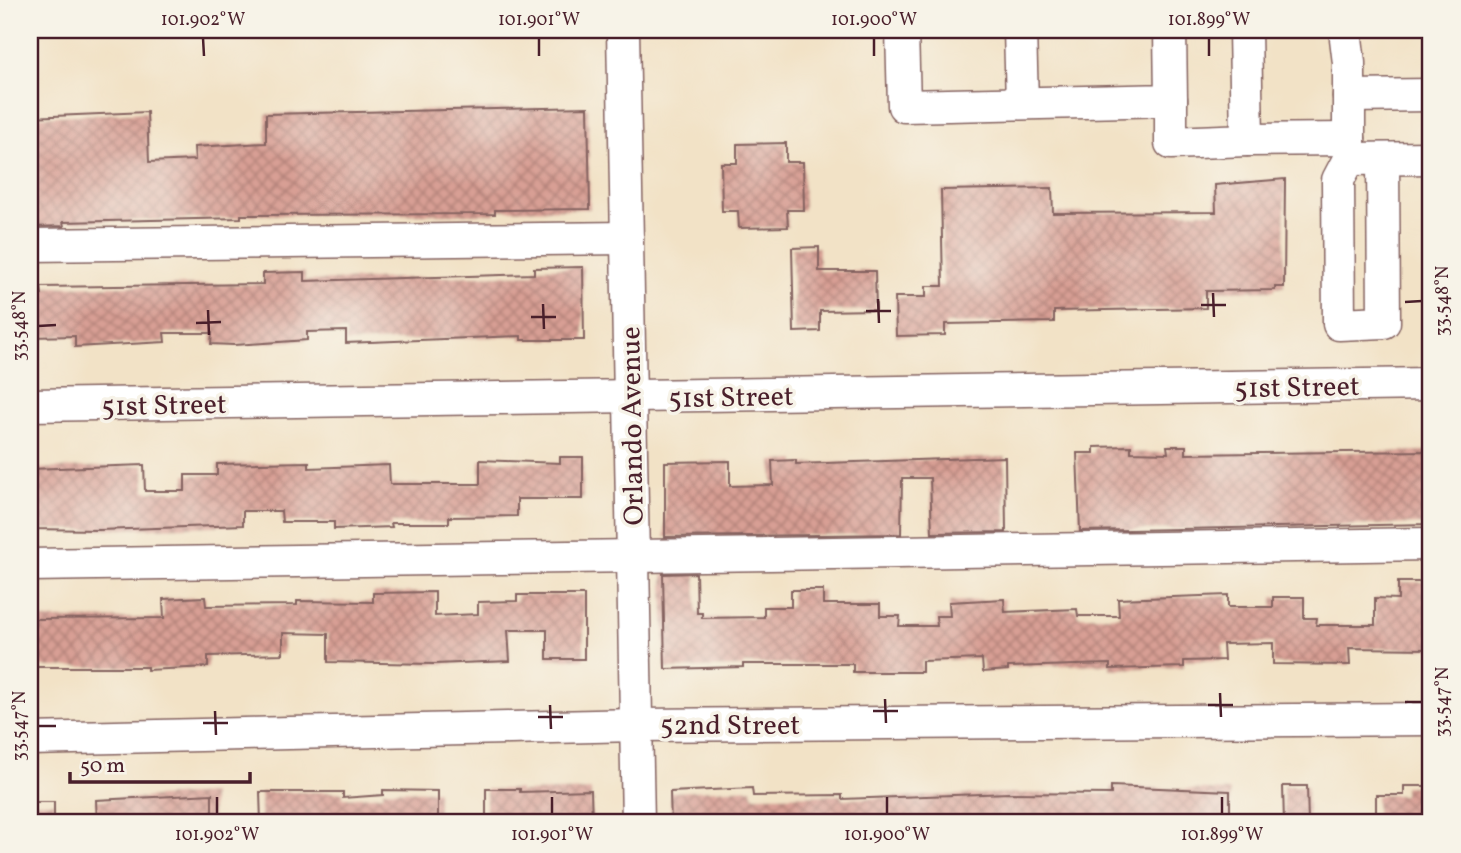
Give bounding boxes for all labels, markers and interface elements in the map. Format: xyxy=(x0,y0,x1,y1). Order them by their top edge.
text: 101.902°W xyxy=(161,8,245,33)
text: 101.901°W xyxy=(498,8,580,33)
text: 101.900°W xyxy=(831,8,917,33)
text: 101.899°W xyxy=(1168,8,1250,33)
text: 33.548°N xyxy=(1431,266,1456,336)
text: 33.548°N xyxy=(8,291,33,361)
street label: Orlando Avenue xyxy=(612,326,655,526)
street label: 51st Street xyxy=(1234,368,1360,409)
street label: 51st Street xyxy=(668,378,794,419)
street label: 51st Street xyxy=(101,386,227,427)
text: 33.547°N xyxy=(1431,667,1456,737)
text: 33.547°N xyxy=(8,691,33,761)
street label: 52nd Street xyxy=(660,707,800,746)
scale bar xyxy=(70,741,250,785)
text: 50 m xyxy=(80,752,125,781)
text: 101.902°W xyxy=(175,823,259,848)
text: 101.901°W xyxy=(511,823,593,848)
text: 101.900°W xyxy=(844,823,930,848)
text: 101.899°W xyxy=(1181,823,1263,848)

